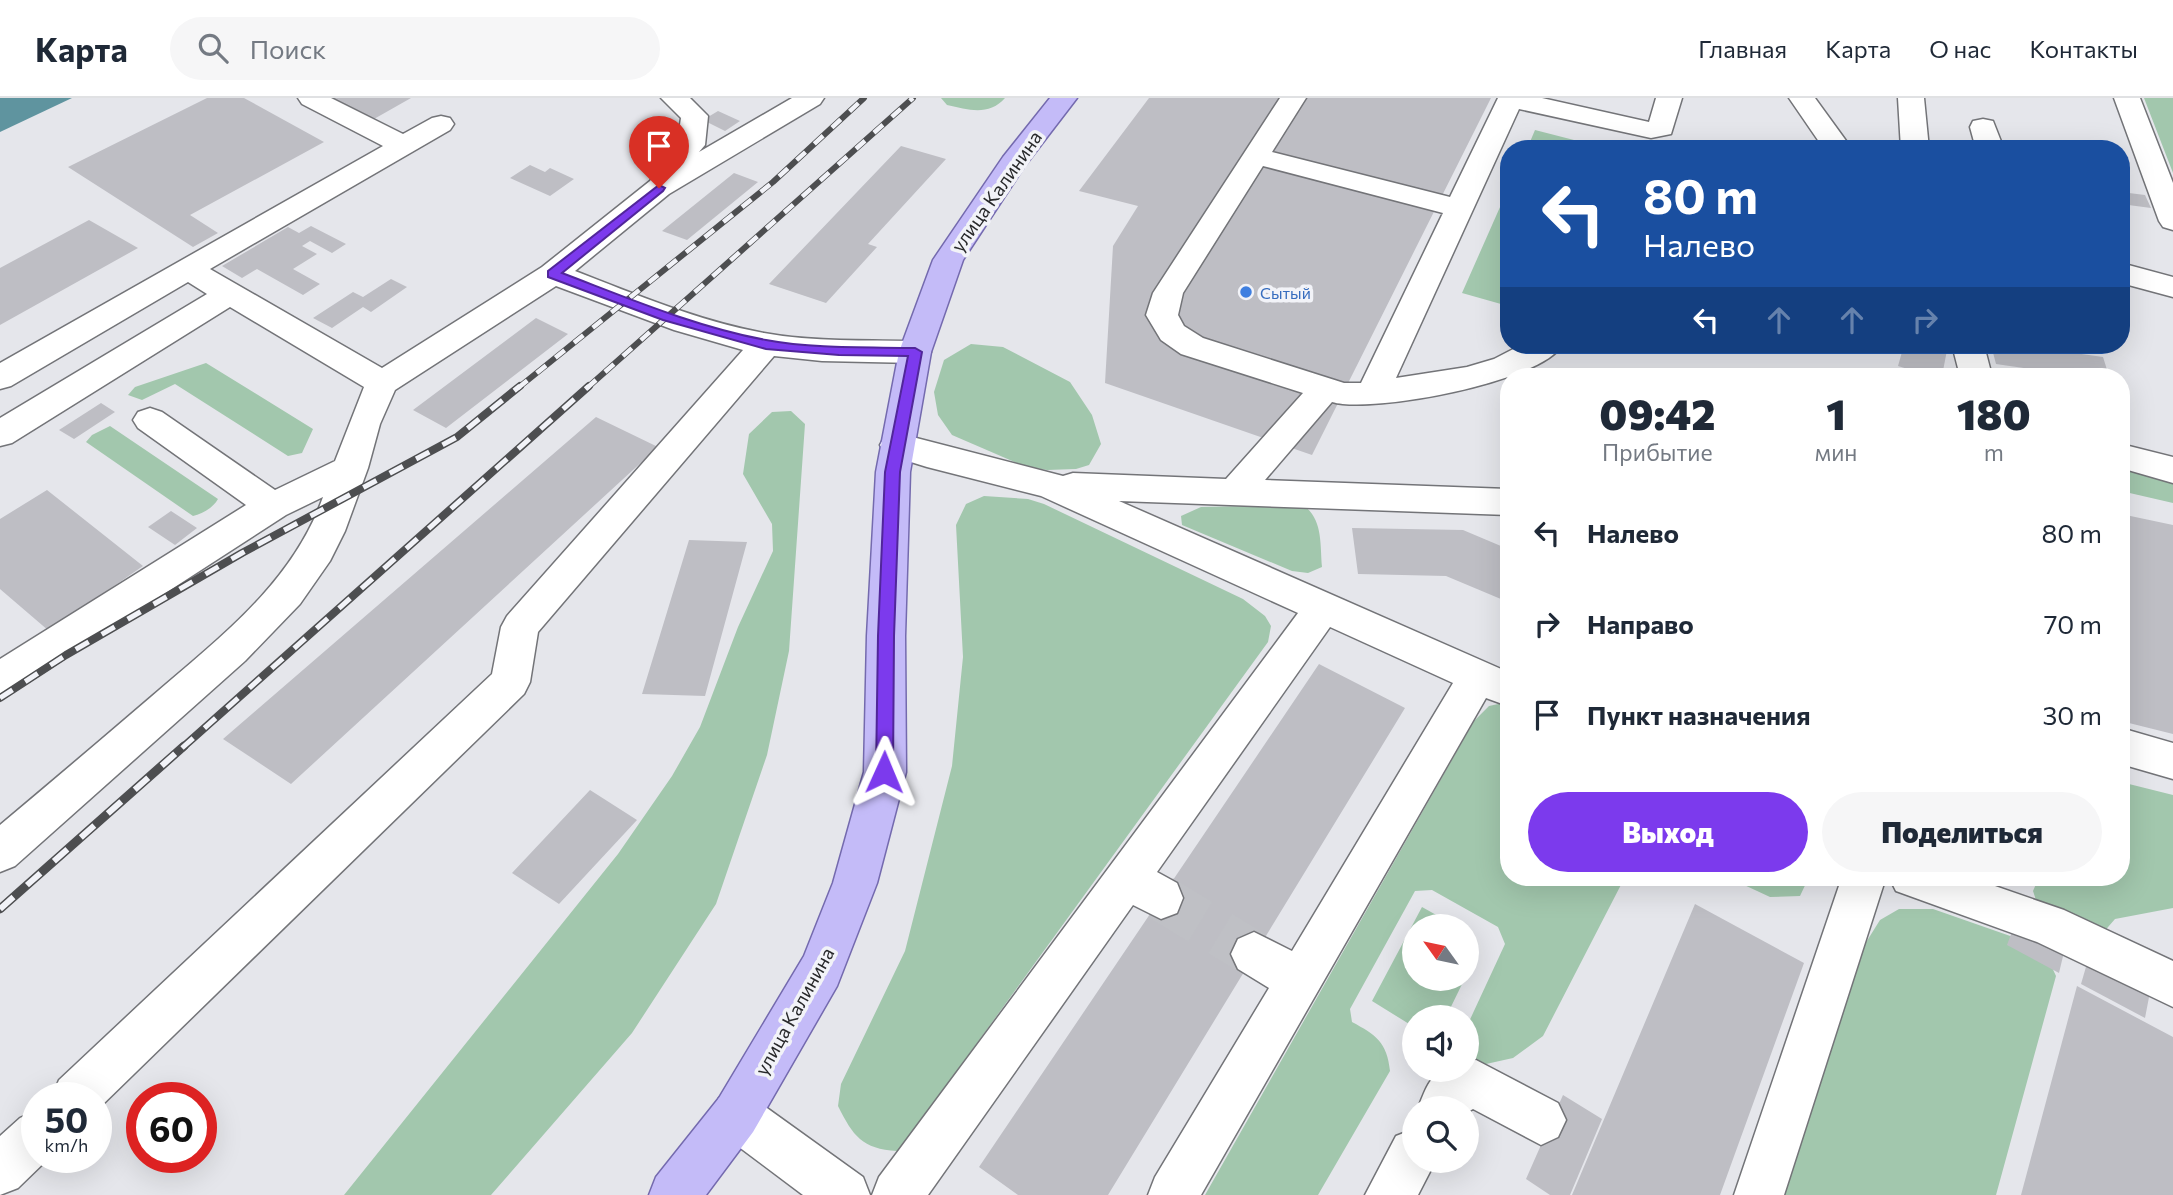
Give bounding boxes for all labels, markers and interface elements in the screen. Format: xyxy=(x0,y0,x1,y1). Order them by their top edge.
search box xyxy=(170,17,660,80)
text: Карта xyxy=(35,28,128,69)
icon: search xyxy=(194,29,232,67)
text: Поиск xyxy=(250,33,326,64)
text: Главная xyxy=(1698,34,1787,63)
text: Карта xyxy=(1825,34,1891,63)
text: О нас xyxy=(1929,34,1991,63)
text: Контакты xyxy=(2029,34,2138,63)
pin xyxy=(629,116,689,188)
street label: улица Калинина xyxy=(946,126,1046,256)
icon: arrive xyxy=(640,127,678,165)
text: 80 m xyxy=(1643,164,1758,224)
icon: left xyxy=(1528,168,1619,259)
text: Налево xyxy=(1643,224,1755,264)
place label: Сытый xyxy=(1260,283,1311,302)
marker: Сытый xyxy=(1238,284,1254,300)
icon: left xyxy=(1687,301,1725,339)
icon: ahead xyxy=(1760,301,1798,339)
icon: ahead xyxy=(1833,301,1871,339)
icon: right xyxy=(1906,301,1944,339)
text: 09:42 xyxy=(1599,387,1716,439)
text: 1 xyxy=(1826,387,1846,439)
text: 180 xyxy=(1957,387,2031,439)
text: Прибытие xyxy=(1602,438,1713,466)
text: мин xyxy=(1815,438,1857,466)
text: m xyxy=(1984,438,2004,466)
icon: left xyxy=(1528,514,1566,552)
text: Налево xyxy=(1587,517,1679,548)
text: 80 m xyxy=(2042,517,2102,548)
icon: right xyxy=(1528,605,1566,643)
text: Направо xyxy=(1587,608,1694,639)
text: 70 m xyxy=(2044,608,2102,639)
icon: arrive xyxy=(1528,696,1566,734)
text: Пункт назначения xyxy=(1587,699,1811,730)
text: 30 m xyxy=(2043,699,2102,730)
position arrow xyxy=(847,735,921,809)
button: Выход xyxy=(1528,792,1808,872)
button: Поделиться xyxy=(1822,792,2102,872)
north arrow xyxy=(1402,914,1479,990)
map controls xyxy=(1402,914,1479,1173)
street label: улица Калинина xyxy=(749,943,839,1079)
button: sound xyxy=(1402,1005,1479,1082)
speed limit sign: 60 xyxy=(126,1082,217,1173)
button: search xyxy=(1402,1096,1479,1173)
text: 50 xyxy=(45,1097,88,1140)
text: km/h xyxy=(45,1134,88,1156)

